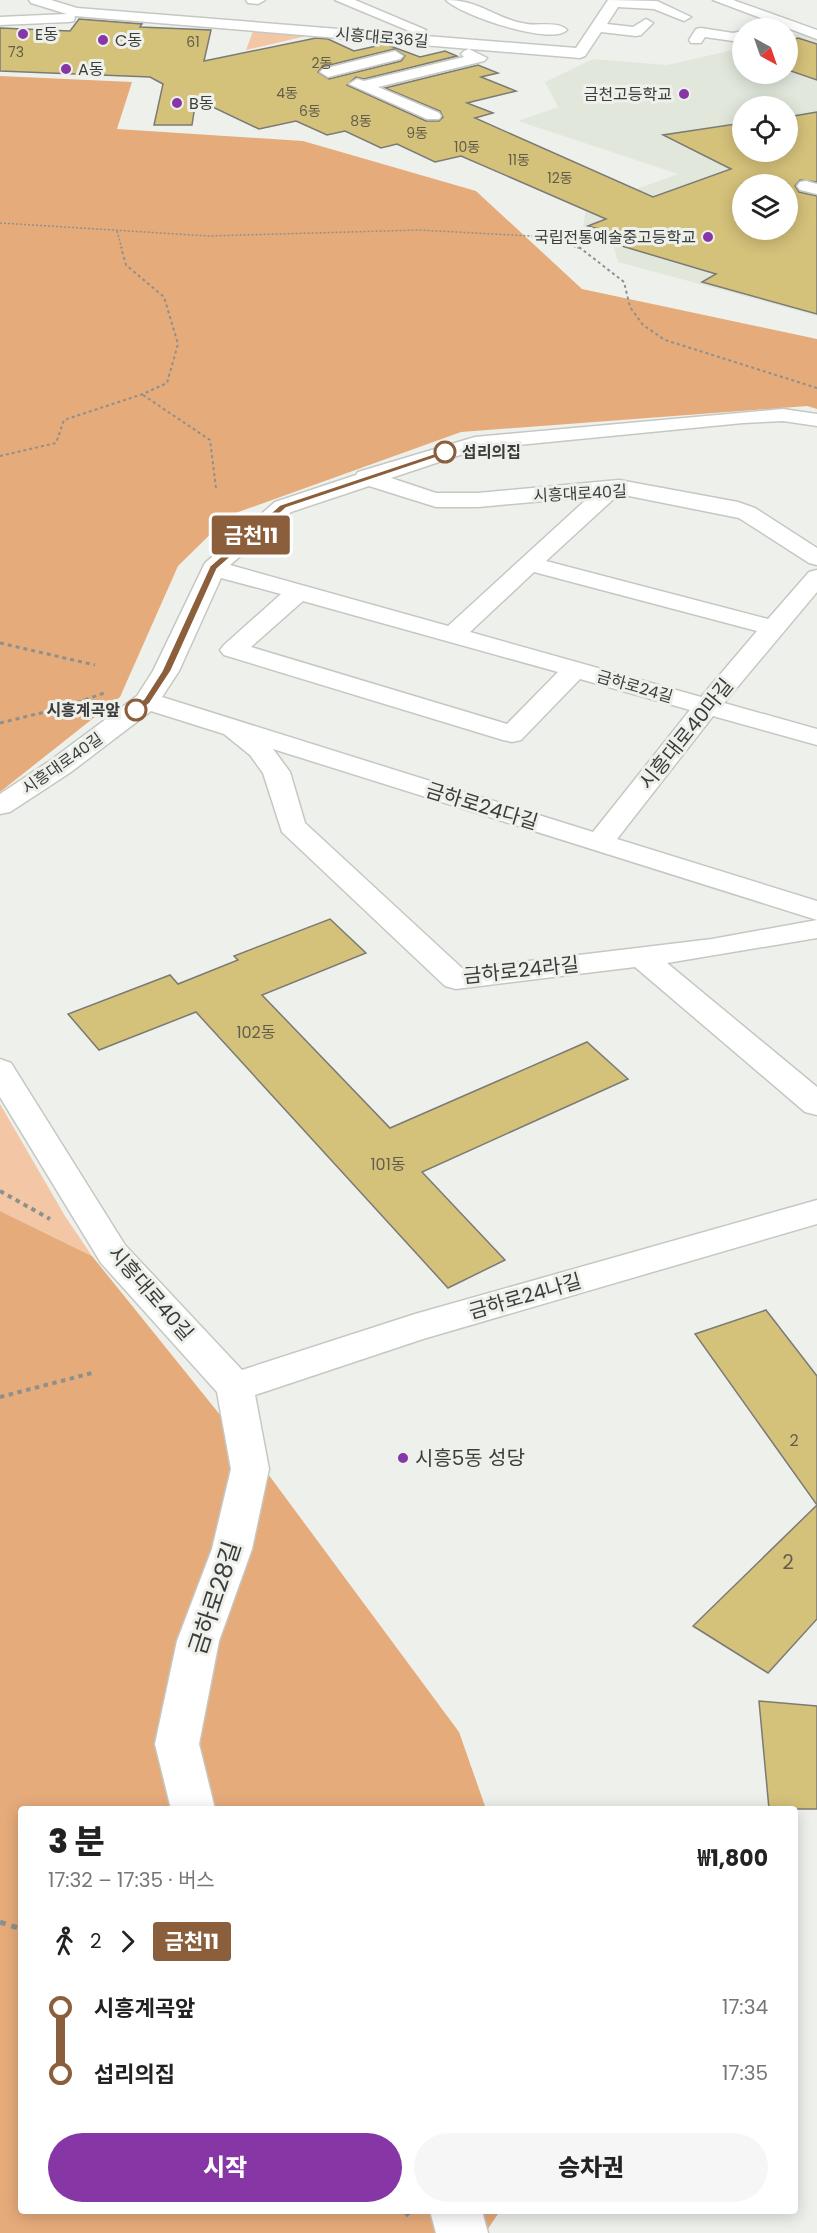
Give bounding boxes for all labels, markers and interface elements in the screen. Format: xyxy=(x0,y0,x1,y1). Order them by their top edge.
north arrow xyxy=(732,18,798,84)
map controls xyxy=(732,18,798,240)
street label: 시흥대로36길 xyxy=(335,22,429,53)
place label: E동 xyxy=(35,23,58,46)
marker: E동 xyxy=(16,27,30,41)
place label: C동 xyxy=(115,29,142,52)
house number: 61 xyxy=(186,32,200,52)
marker: C동 xyxy=(96,33,110,47)
house number: 73 xyxy=(8,42,24,62)
house number: 2동 xyxy=(312,53,333,73)
place label: A동 xyxy=(78,58,104,81)
marker: A동 xyxy=(59,62,73,76)
house number: 4동 xyxy=(276,83,298,103)
place label: 금천고등학교 xyxy=(584,83,672,106)
marker: 금천고등학교 xyxy=(677,87,691,101)
place label: B동 xyxy=(189,92,214,115)
marker: B동 xyxy=(170,96,184,110)
button: locate xyxy=(732,96,798,162)
house number: 6동 xyxy=(299,101,321,121)
house number: 8동 xyxy=(350,111,372,131)
house number: 9동 xyxy=(406,123,428,143)
house number: 10동 xyxy=(454,137,480,157)
house number: 11동 xyxy=(508,150,530,170)
house number: 12동 xyxy=(547,168,573,188)
button: layers xyxy=(732,174,798,240)
place label: 국립전통예술중고등학교 xyxy=(534,226,696,249)
marker: 국립전통예술중고등학교 xyxy=(701,230,715,244)
marker: 섭리의집 xyxy=(434,441,456,463)
place label: 섭리의집 xyxy=(462,441,521,464)
street label: 시흥대로40길 xyxy=(533,480,627,507)
line badge: 금천11 xyxy=(209,516,293,554)
text: 금천11 xyxy=(224,521,278,550)
street label: 금하로24길 xyxy=(594,665,676,708)
street label: 시흥대로40마길 xyxy=(632,673,740,795)
place label: 시흥계곡앞 xyxy=(46,699,120,722)
marker: 시흥계곡앞 xyxy=(125,699,147,721)
street label: 시흥대로40길 xyxy=(17,727,107,800)
street label: 금하로24다길 xyxy=(422,776,542,836)
street label: 금하로24라길 xyxy=(462,950,580,990)
house number: 102동 xyxy=(236,1021,276,1044)
house number: 101동 xyxy=(370,1153,406,1176)
street label: 시흥대로40길 xyxy=(102,1240,200,1346)
street label: 금하로24나길 xyxy=(465,1267,585,1325)
house number: 2 xyxy=(789,1429,799,1452)
place label: 시흥5동 성당 xyxy=(415,1444,525,1472)
marker: 시흥5동 성당 xyxy=(396,1451,410,1465)
street label: 금하로28길 xyxy=(181,1537,248,1659)
house number: 2 xyxy=(782,1548,794,1576)
text: 3 분 xyxy=(48,1818,105,1865)
text: ₩1,800 xyxy=(697,1843,768,1874)
text: 17:32 – 17:35 · 버스 xyxy=(48,1866,215,1894)
icon: walk xyxy=(48,1925,81,1958)
icon: forward xyxy=(111,1925,144,1958)
text: 2 xyxy=(90,1927,102,1955)
text: 금천11 xyxy=(165,1927,219,1956)
text: 시흥계곡앞 xyxy=(94,1993,195,2024)
text: 17:34 xyxy=(722,1993,768,2021)
text: 섭리의집 xyxy=(94,2059,175,2090)
text: 17:35 xyxy=(722,2059,768,2087)
button: 시작 xyxy=(48,2133,402,2202)
button: 승차권 xyxy=(414,2133,768,2202)

